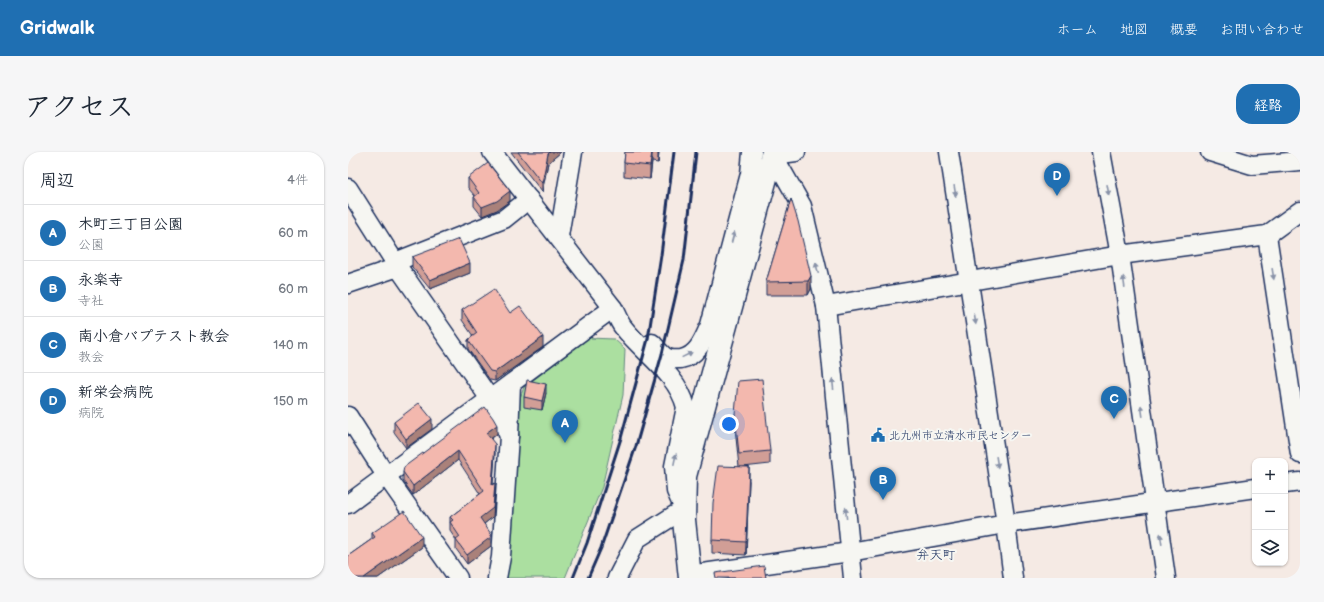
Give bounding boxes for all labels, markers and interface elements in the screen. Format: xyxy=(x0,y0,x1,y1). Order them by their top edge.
text: Gridwalk xyxy=(20,17,95,40)
text: ホーム xyxy=(1057,21,1098,38)
text: 地図 xyxy=(1120,21,1148,38)
text: 概要 xyxy=(1170,21,1198,38)
text: お問い合わせ xyxy=(1220,21,1304,38)
button: 経路 xyxy=(1236,84,1300,124)
text: アクセス xyxy=(24,91,134,124)
pin: D xyxy=(1044,163,1070,196)
text: 周辺 xyxy=(40,171,74,191)
text: 4件 xyxy=(287,172,308,188)
one-way arrow xyxy=(952,184,958,197)
one-way arrow xyxy=(1106,184,1112,196)
text: 木町三丁目公園 xyxy=(78,215,183,234)
text: A xyxy=(49,225,57,241)
text: 60 m xyxy=(278,225,308,241)
one-way arrow xyxy=(730,231,736,243)
text: 公園 xyxy=(78,237,104,253)
one-way arrow xyxy=(813,262,819,274)
one-way arrow xyxy=(1270,268,1276,280)
text: 永楽寺 xyxy=(78,271,123,290)
one-way arrow xyxy=(1121,276,1127,288)
text: B xyxy=(48,281,58,297)
text: 60 m xyxy=(278,281,308,297)
text: 寺社 xyxy=(78,293,104,309)
one-way arrow xyxy=(972,313,978,326)
text: 南小倉バプテスト教会 xyxy=(78,327,229,346)
text: C xyxy=(48,337,58,353)
text: 140 m xyxy=(273,337,308,353)
text: 教会 xyxy=(78,349,104,365)
one-way arrow xyxy=(682,352,693,358)
one-way arrow xyxy=(830,378,836,390)
text: 新栄会病院 xyxy=(78,383,153,402)
pin: C xyxy=(1101,386,1127,419)
text: D xyxy=(48,393,58,409)
text: 150 m xyxy=(274,393,308,409)
text: 病院 xyxy=(78,405,104,421)
one-way arrow xyxy=(1139,405,1145,417)
pin: A xyxy=(552,410,578,443)
your location xyxy=(719,414,739,434)
public building icon: 北九州市立清水市民センター xyxy=(870,427,886,443)
place label: 北九州市立清水市民センター xyxy=(889,429,1032,442)
one-way arrow xyxy=(673,452,679,465)
one-way arrow xyxy=(994,456,1000,468)
map controls xyxy=(1252,458,1288,566)
button: + xyxy=(1252,458,1288,494)
pin: B xyxy=(870,467,896,500)
button: − xyxy=(1252,494,1288,530)
one-way arrow xyxy=(843,507,850,519)
button: layers xyxy=(1252,530,1288,566)
one-way arrow xyxy=(1157,533,1164,545)
district label: 弁天町 xyxy=(916,547,956,563)

